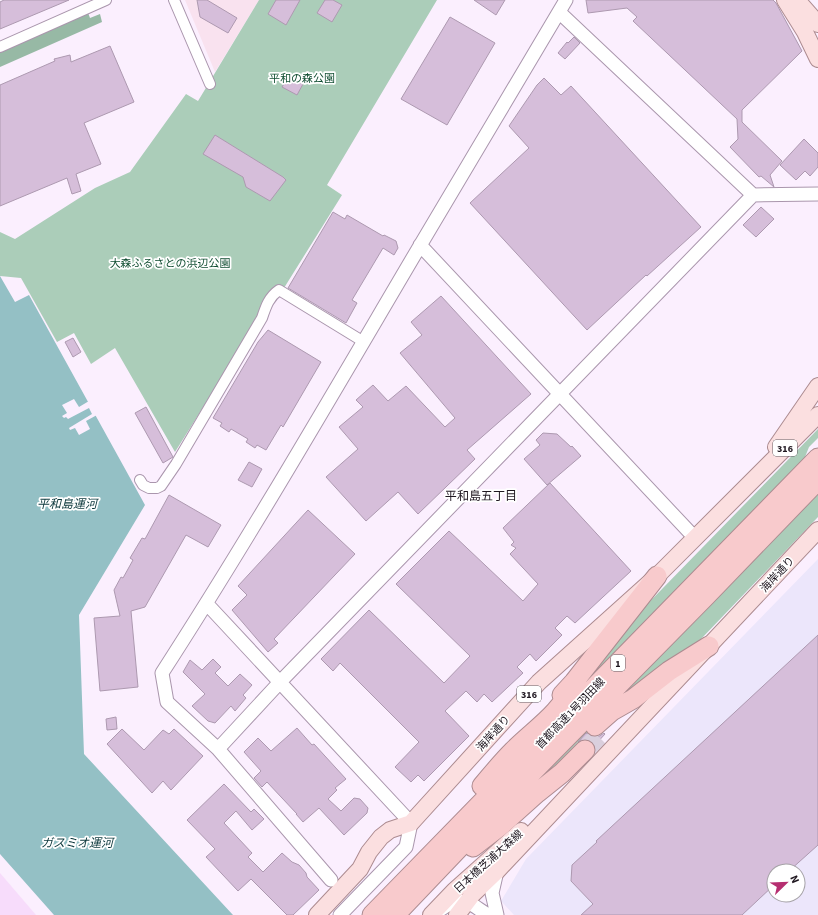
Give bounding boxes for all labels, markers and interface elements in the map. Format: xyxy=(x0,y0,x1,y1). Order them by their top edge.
park label: 平和の森公園 xyxy=(269,71,335,86)
park label: 大森ふるさとの浜辺公園 xyxy=(110,256,230,271)
road number: 316 xyxy=(773,440,797,456)
district label: 平和島五丁目 xyxy=(445,488,517,505)
water label: 平和島運河 xyxy=(37,496,99,513)
street label: 海岸通り xyxy=(757,553,798,596)
road number: 1 xyxy=(611,655,625,671)
street label: 首都高速1号羽田線 xyxy=(533,675,608,752)
road number: 316 xyxy=(517,686,541,702)
street label: 海岸通り xyxy=(473,712,514,755)
street label: 日本橋芝浦大森線 xyxy=(451,826,526,896)
water label: ガスミオ運河 xyxy=(41,835,115,852)
north arrow xyxy=(766,863,806,903)
text: N xyxy=(786,873,803,886)

